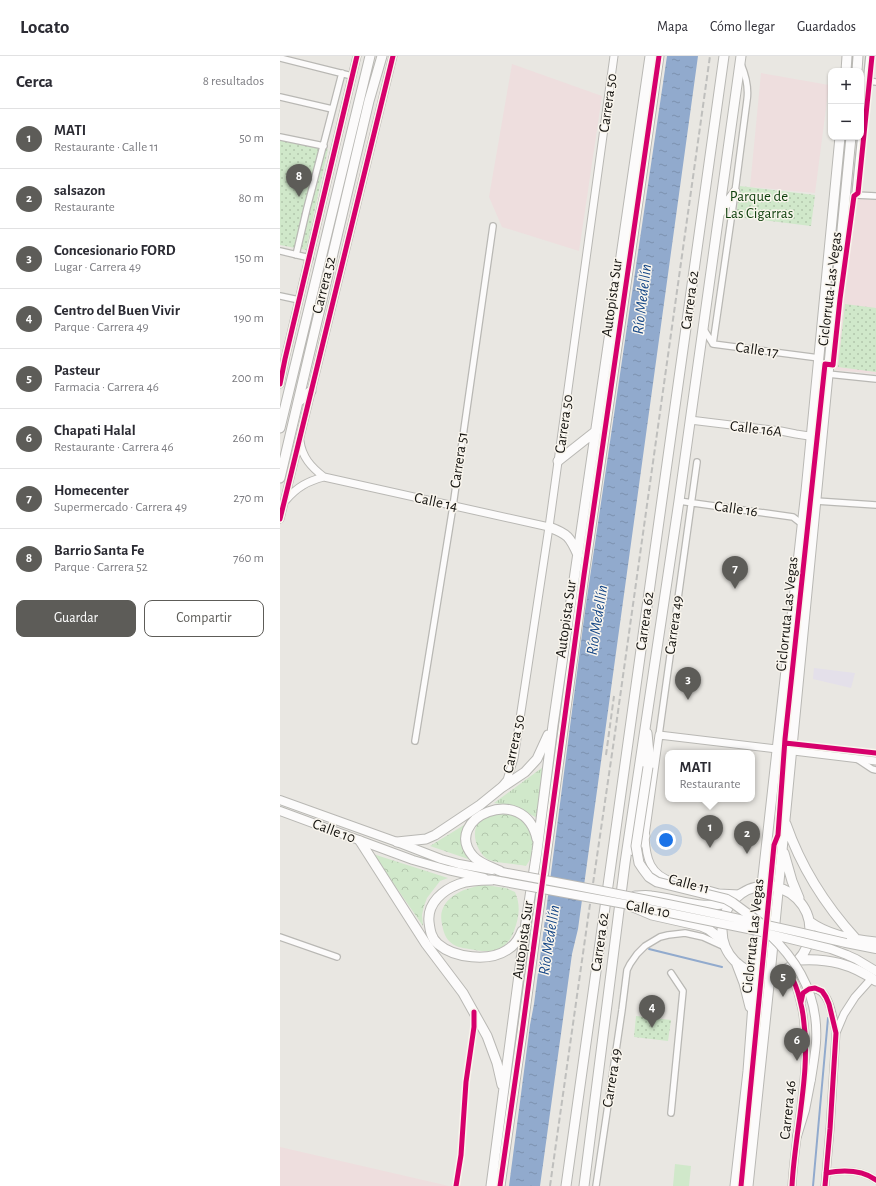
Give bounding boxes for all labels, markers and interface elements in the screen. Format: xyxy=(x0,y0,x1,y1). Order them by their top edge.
text: Locato xyxy=(20,18,69,37)
text: Mapa xyxy=(657,20,688,34)
text: Cómo llegar xyxy=(710,20,775,34)
text: Guardados xyxy=(797,20,856,34)
map controls xyxy=(828,68,864,140)
button: + xyxy=(828,68,864,104)
street label: Carrera 50 xyxy=(596,72,620,133)
text: Cerca xyxy=(16,73,53,90)
text: 8 resultados xyxy=(203,75,264,88)
button: − xyxy=(828,104,864,140)
text: MATI xyxy=(54,123,86,138)
text: 1 xyxy=(27,132,31,145)
text: 50 m xyxy=(239,132,264,145)
text: Restaurante · Calle 11 xyxy=(54,141,158,154)
pin: 8 xyxy=(286,164,312,197)
text: salsazon xyxy=(54,183,105,198)
park label: Parque de Las Cigarras xyxy=(725,189,793,221)
text: 2 xyxy=(26,192,32,205)
text: 80 m xyxy=(238,192,264,205)
text: Restaurante xyxy=(54,201,115,214)
street label: Ciclorruta Las Vegas xyxy=(816,231,844,347)
text: Concesionario FORD xyxy=(54,243,176,258)
text: 3 xyxy=(26,252,32,265)
text: 150 m xyxy=(235,252,264,265)
street label: Carrera 52 xyxy=(310,255,338,315)
street label: Autopista Sur xyxy=(599,258,625,338)
text: Lugar · Carrera 49 xyxy=(54,261,141,274)
water label: Río Medellín xyxy=(630,263,654,335)
street label: Carrera 62 xyxy=(678,270,702,330)
text: Centro del Buen Vivir xyxy=(54,303,180,318)
text: 4 xyxy=(26,312,32,325)
text: 190 m xyxy=(234,312,264,325)
text: Parque · Carrera 49 xyxy=(54,321,149,334)
street label: Calle 17 xyxy=(735,340,779,360)
text: Pasteur xyxy=(54,363,100,378)
text: 5 xyxy=(26,372,32,385)
text: 200 m xyxy=(232,372,264,385)
text: Farmacia · Carrera 46 xyxy=(54,381,159,394)
street label: Carrera 50 xyxy=(552,393,576,454)
street label: Calle 16A xyxy=(729,418,783,440)
text: Chapati Halal xyxy=(54,423,136,438)
street label: Carrera 51 xyxy=(448,431,470,489)
text: 6 xyxy=(26,432,32,445)
text: 260 m xyxy=(233,432,264,445)
text: Restaurante · Carrera 46 xyxy=(54,441,174,454)
text: Homecenter xyxy=(54,483,129,498)
street label: Calle 14 xyxy=(413,490,459,514)
text: 7 xyxy=(26,492,32,505)
text: 270 m xyxy=(233,492,264,505)
street label: Calle 16 xyxy=(713,499,759,519)
text: Supermercado · Carrera 49 xyxy=(54,501,187,514)
text: Barrio Santa Fe xyxy=(54,543,144,558)
text: 8 xyxy=(26,552,32,565)
text: 760 m xyxy=(233,552,264,565)
pin: 7 xyxy=(722,556,748,589)
street label: Ciclorruta Las Vegas xyxy=(774,556,800,672)
text: Parque · Carrera 52 xyxy=(54,561,148,574)
street label: Autopista Sur xyxy=(553,579,579,659)
water label: Río Medellín xyxy=(584,584,610,656)
street label: Carrera 62 xyxy=(633,591,657,651)
street label: Carrera 49 xyxy=(662,594,686,656)
button: Guardar xyxy=(16,600,136,637)
button: Compartir xyxy=(144,600,264,637)
pin: 3 xyxy=(675,667,701,700)
street label: Carrera 50 xyxy=(500,713,528,775)
popup xyxy=(665,750,755,802)
text: MATI xyxy=(680,760,712,775)
text: Restaurante xyxy=(680,778,740,791)
pin: 1 xyxy=(697,815,723,848)
street label: Calle 10 xyxy=(310,816,358,846)
pin: 2 xyxy=(734,821,760,854)
your location xyxy=(656,830,676,850)
street label: Calle 11 xyxy=(667,871,711,897)
street label: Ciclorruta Las Vegas xyxy=(740,878,766,994)
street label: Calle 10 xyxy=(625,897,671,921)
street label: Autopista Sur xyxy=(510,900,536,980)
water label: Río Medellín xyxy=(536,904,562,976)
street label: Carrera 62 xyxy=(588,912,612,972)
pin: 5 xyxy=(770,964,796,997)
pin: 4 xyxy=(639,995,665,1028)
pin: 6 xyxy=(784,1028,810,1061)
street label: Carrera 49 xyxy=(600,1047,624,1109)
street label: Carrera 46 xyxy=(777,1080,799,1140)

